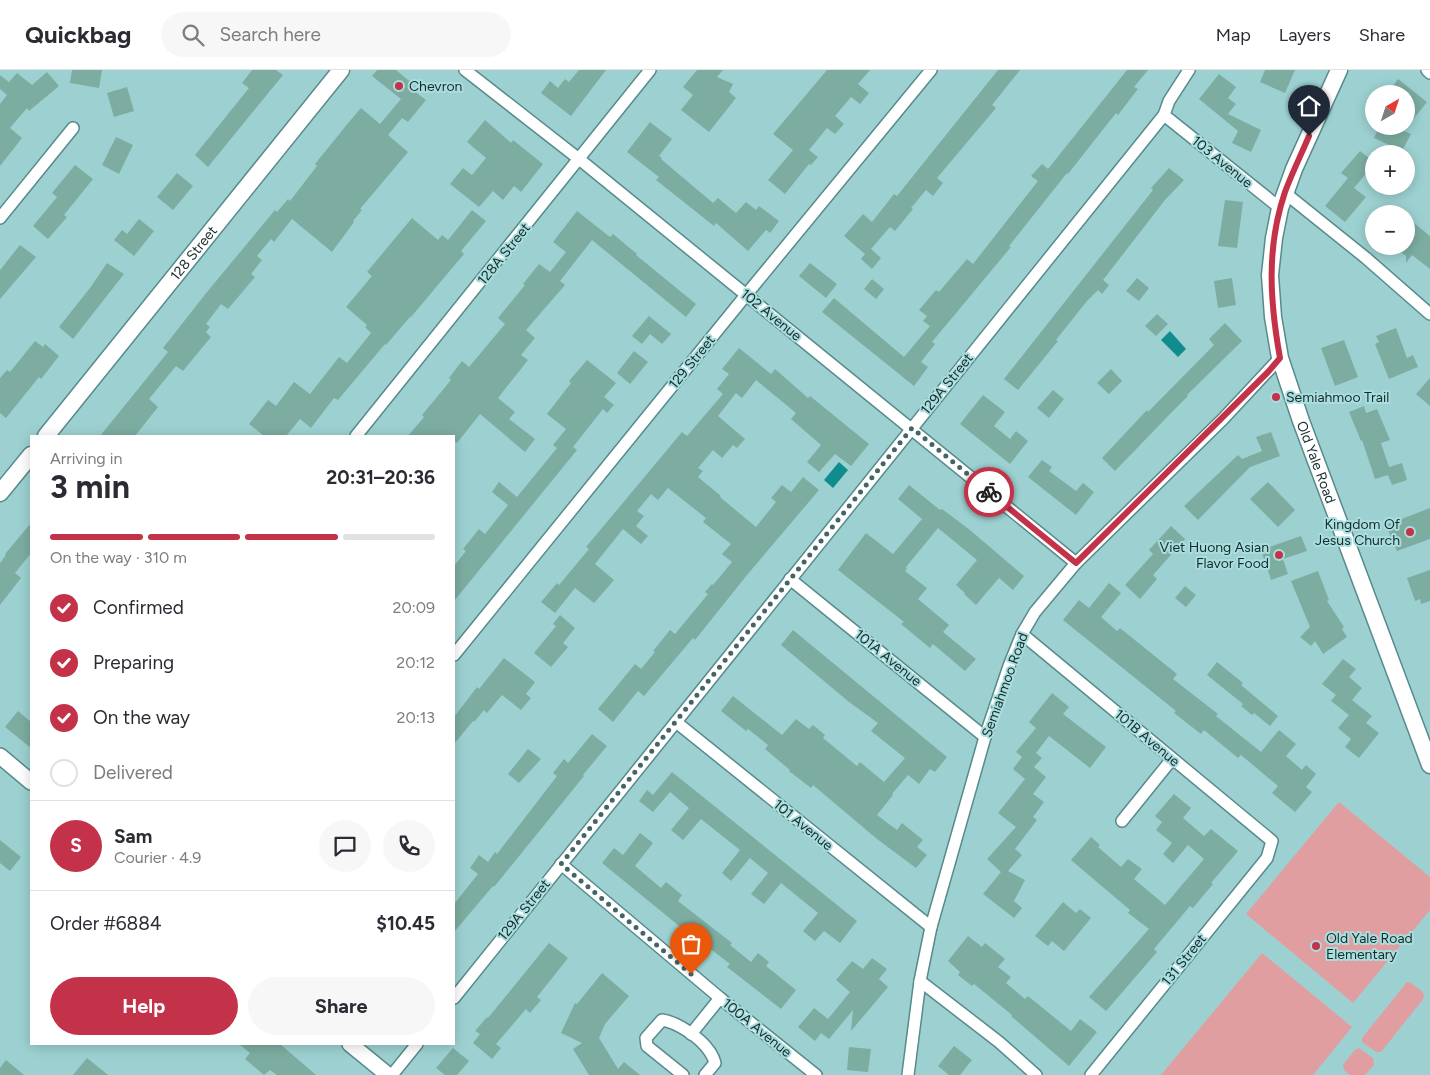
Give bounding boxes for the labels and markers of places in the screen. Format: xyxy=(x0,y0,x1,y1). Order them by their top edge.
place label: Chevron xyxy=(409,78,462,95)
marker: Chevron xyxy=(393,80,405,92)
pin xyxy=(1288,85,1330,136)
place label: Semiahmoo Trail xyxy=(1286,389,1389,406)
marker: Semiahmoo Trail xyxy=(1270,391,1282,403)
place label: Kingdom Of Jesus Church xyxy=(1315,516,1401,549)
marker: Kingdom Of Jesus Church xyxy=(1404,526,1416,538)
place label: Viet Huong Asian Flavor Food xyxy=(1160,539,1269,572)
marker: Viet Huong Asian Flavor Food xyxy=(1273,549,1285,561)
pin xyxy=(670,923,712,974)
place label: Old Yale Road Elementary xyxy=(1326,930,1413,963)
marker: Old Yale Road Elementary xyxy=(1310,940,1322,952)

